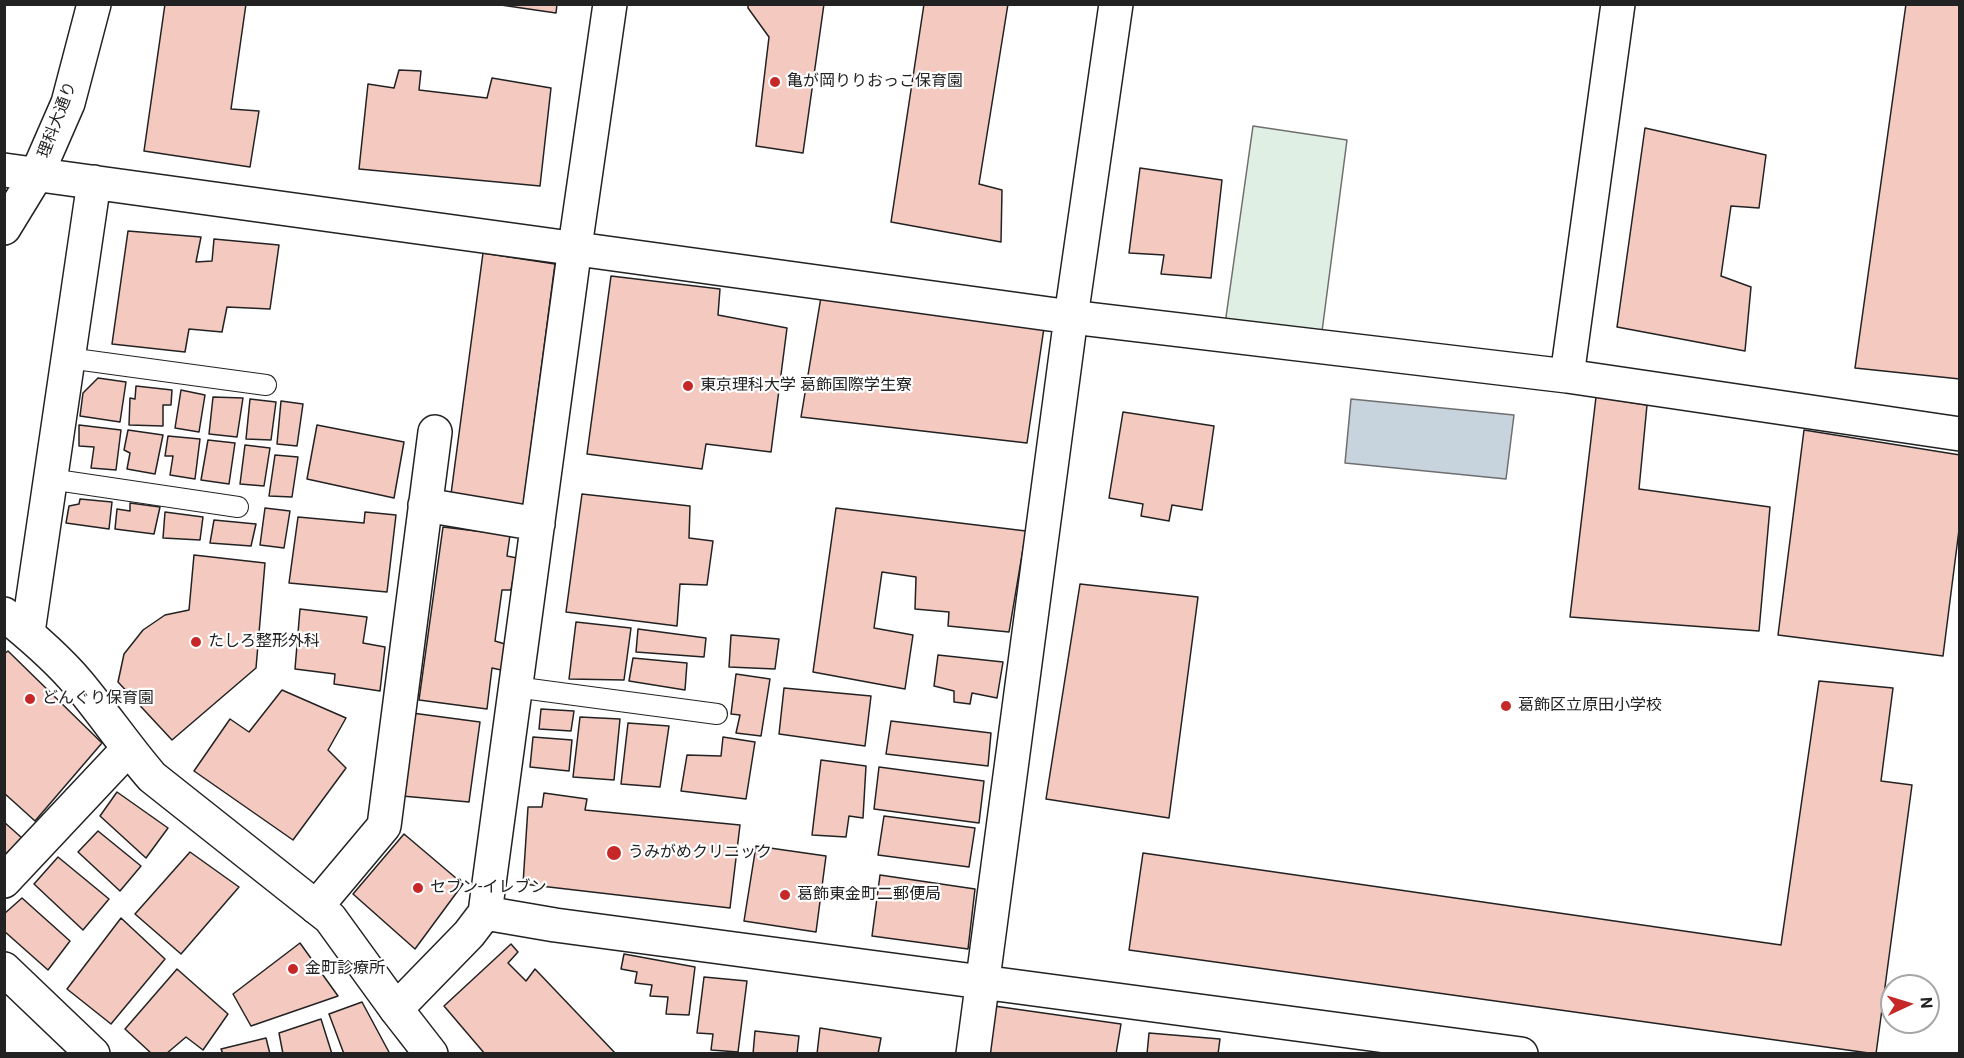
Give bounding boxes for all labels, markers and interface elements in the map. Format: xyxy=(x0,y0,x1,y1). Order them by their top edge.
place label: 亀が岡りりおっこ保育園 xyxy=(787,72,963,92)
marker: 亀が岡りりおっこ保育園 xyxy=(768,75,782,89)
street label: 理科大通り xyxy=(35,79,81,161)
place label: 東京理科大学 葛飾国際学生寮 xyxy=(700,376,912,396)
marker: 東京理科大学 葛飾国際学生寮 xyxy=(681,379,695,393)
place label: たしろ整形外科 xyxy=(208,632,320,652)
marker: たしろ整形外科 xyxy=(189,635,203,649)
place label: どんぐり保育園 xyxy=(42,689,154,709)
marker: どんぐり保育園 xyxy=(23,692,37,706)
place label: 葛飾区立原田小学校 xyxy=(1518,696,1662,716)
marker: 葛飾区立原田小学校 xyxy=(1499,699,1513,713)
place label: うみがめクリニック xyxy=(628,843,772,863)
marker: うみがめクリニック xyxy=(605,844,623,862)
place label: セブン-イレブン xyxy=(430,878,546,898)
marker: セブン-イレブン xyxy=(411,881,425,895)
place label: 葛飾東金町二郵便局 xyxy=(797,885,941,905)
marker: 葛飾東金町二郵便局 xyxy=(778,888,792,902)
place label: 金町診療所 xyxy=(305,959,385,979)
marker: 金町診療所 xyxy=(286,962,300,976)
north arrow xyxy=(1880,974,1940,1034)
text: N xyxy=(1917,997,1936,1009)

